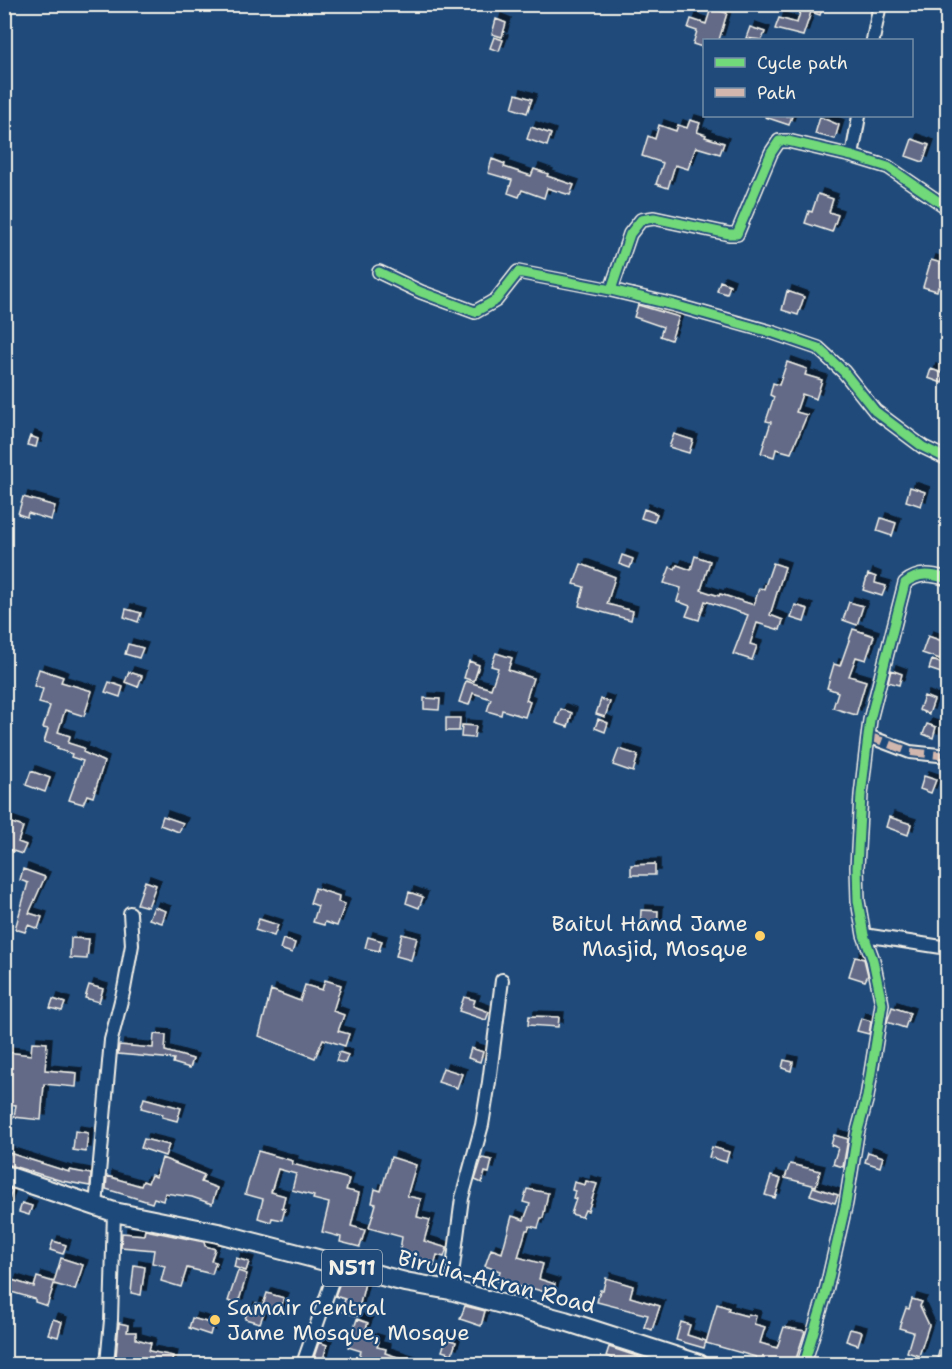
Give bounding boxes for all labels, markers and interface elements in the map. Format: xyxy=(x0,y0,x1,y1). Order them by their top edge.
legend xyxy=(703,39,913,117)
text: Cycle path xyxy=(757,51,848,75)
text: Path xyxy=(757,81,796,105)
place label: Baitul Hamd Jame Masjid, Mosque xyxy=(552,909,748,963)
marker: Baitul Hamd Jame Masjid, Mosque xyxy=(753,929,767,943)
street label: Birulia-Akran Road xyxy=(395,1243,599,1320)
road number: N511 xyxy=(322,1250,382,1286)
place label: Samair Central Jame Mosque, Mosque xyxy=(227,1293,470,1347)
marker: Samair Central Jame Mosque, Mosque xyxy=(208,1313,222,1327)

